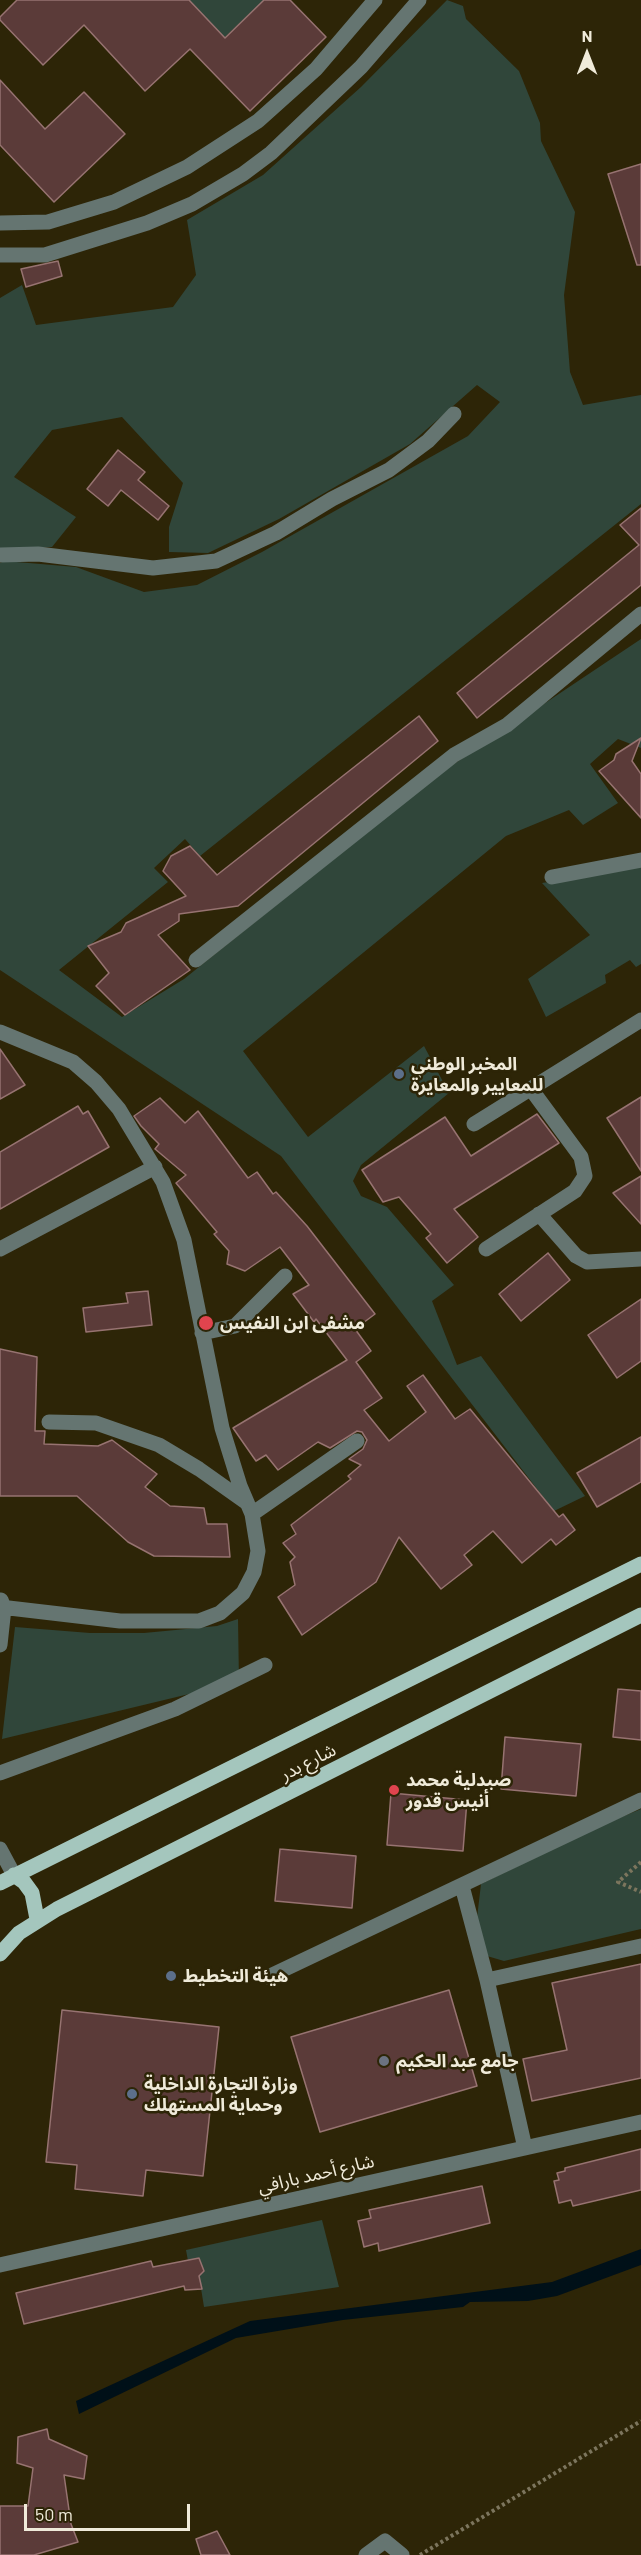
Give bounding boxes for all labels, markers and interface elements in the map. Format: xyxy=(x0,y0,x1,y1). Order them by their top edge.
north arrow xyxy=(557,24,617,84)
text: N xyxy=(582,26,592,45)
place label: المخبر الوطني للمعايير والمعايرة xyxy=(411,1053,543,1096)
marker: المخبر الوطني للمعايير والمعايرة xyxy=(392,1067,406,1081)
place label: مشفى ابن النفيس xyxy=(220,1312,365,1334)
marker: مشفى ابن النفيس xyxy=(197,1314,215,1332)
street label: شارع بدر xyxy=(276,1739,340,1785)
place label: صيدلية محمد أنيس قدور xyxy=(406,1769,511,1812)
marker: صيدلية محمد أنيس قدور xyxy=(387,1783,401,1797)
place label: هيئة التخطيط xyxy=(183,1965,288,1987)
marker: هيئة التخطيط xyxy=(164,1969,178,1983)
place label: جامع عبد الحكيم xyxy=(396,2050,519,2072)
marker: جامع عبد الحكيم xyxy=(377,2054,391,2068)
place label: وزارة التجارة الداخلية وحماية المستهلك xyxy=(144,2073,298,2116)
marker: وزارة التجارة الداخلية وحماية المستهلك xyxy=(125,2087,139,2101)
street label: شارع أحمد بارافي xyxy=(256,2150,376,2198)
scale bar xyxy=(27,2492,194,2530)
text: 50 m xyxy=(35,2503,73,2525)

